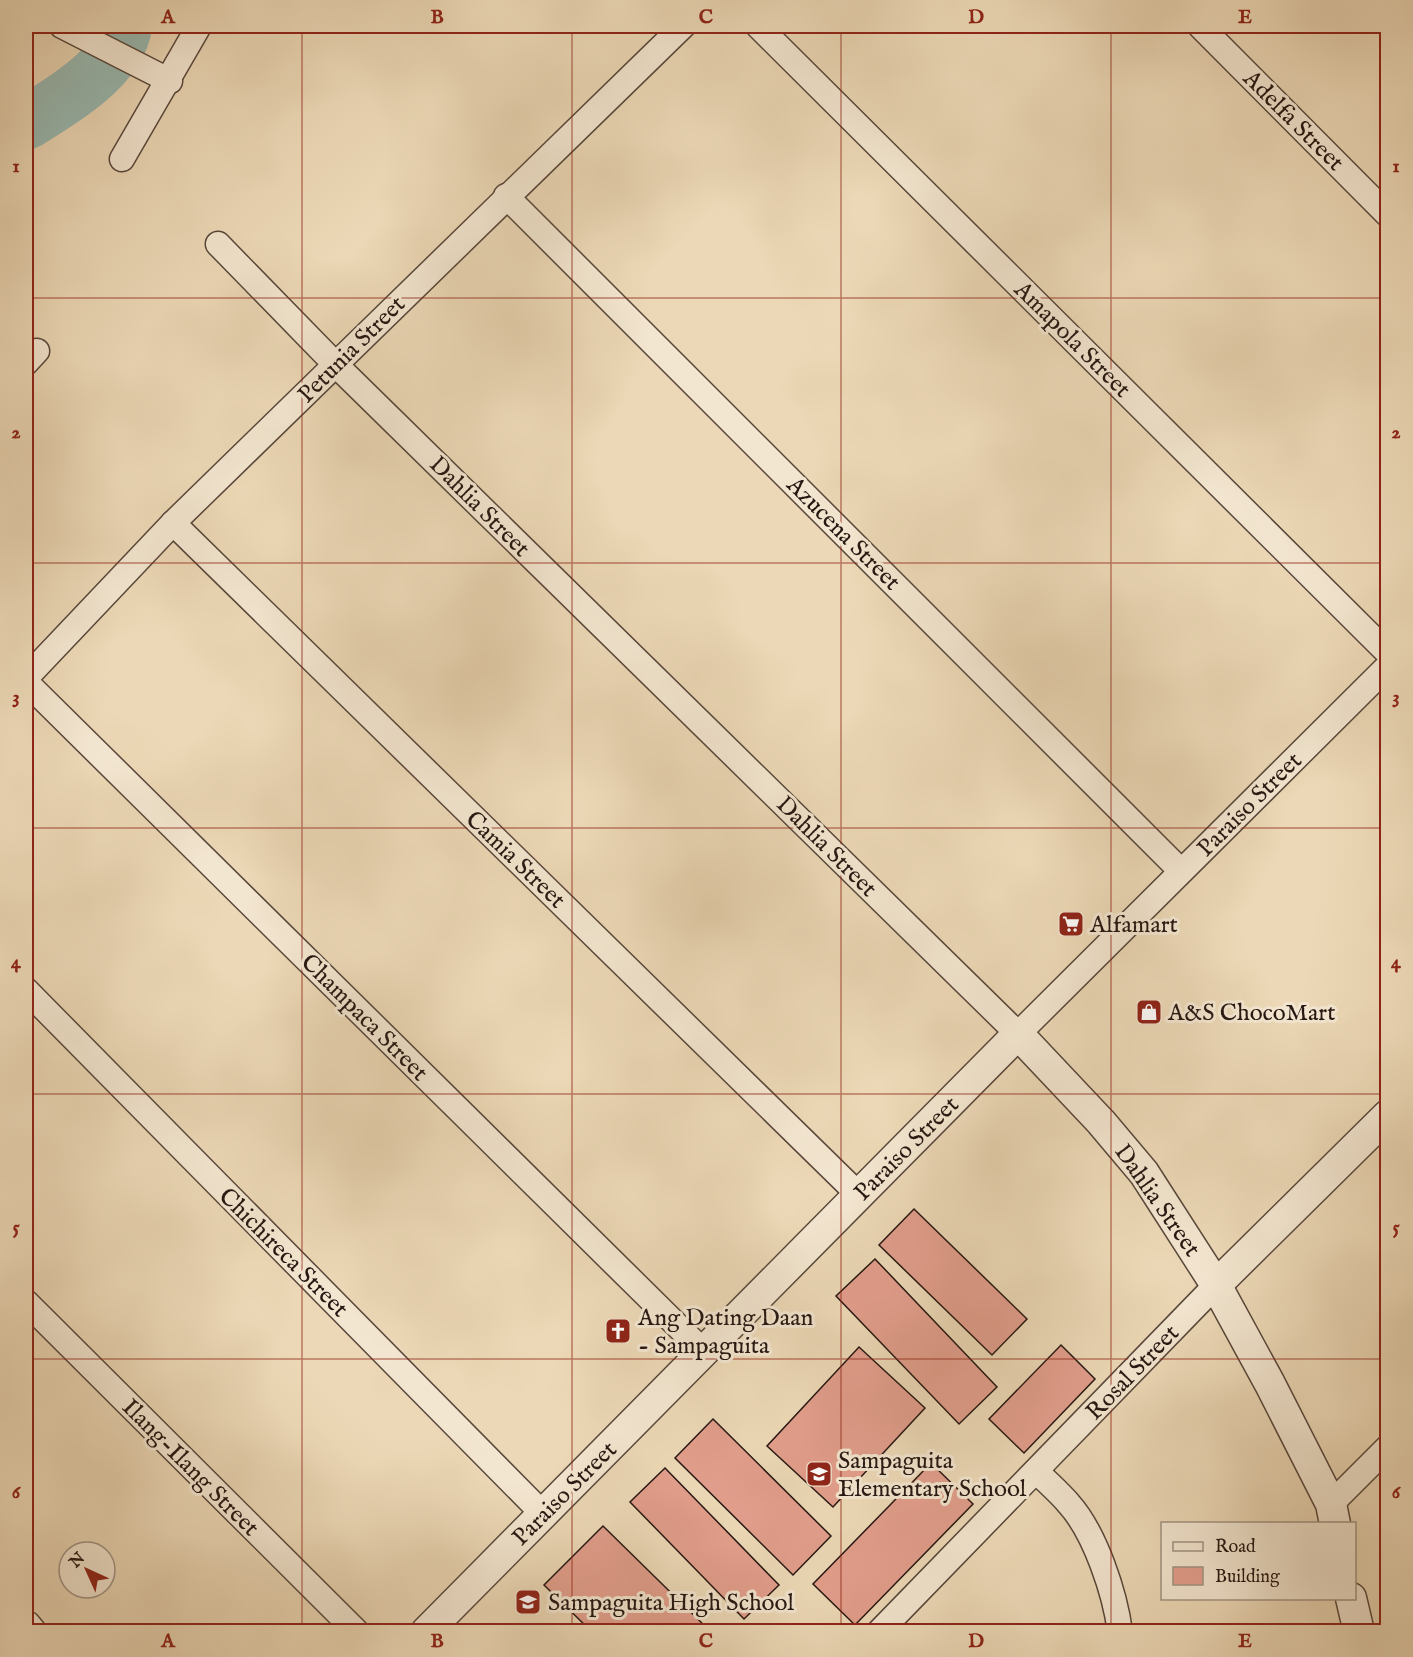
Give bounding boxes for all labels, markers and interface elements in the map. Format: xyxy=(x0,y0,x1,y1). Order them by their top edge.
text: A xyxy=(160,5,176,30)
text: B xyxy=(430,5,444,30)
text: C xyxy=(699,5,713,30)
text: D xyxy=(968,5,984,30)
text: E xyxy=(1238,5,1252,30)
street label: Adelfa Street xyxy=(1235,63,1350,178)
text: 1 xyxy=(12,154,20,179)
text: 1 xyxy=(1392,154,1400,179)
street label: Amapola Street xyxy=(1006,274,1137,405)
street label: Petunia Street xyxy=(292,290,412,410)
text: 2 xyxy=(11,420,21,445)
text: 2 xyxy=(1391,420,1401,445)
street label: Dahlia Street xyxy=(422,450,536,564)
street label: Azucena Street xyxy=(779,470,907,598)
text: 3 xyxy=(12,685,20,710)
text: 3 xyxy=(1392,685,1400,710)
street label: Paraiso Street xyxy=(1191,746,1309,864)
street label: Dahlia Street xyxy=(769,790,883,904)
street label: Camia Street xyxy=(458,805,572,916)
supermarket icon: Alfamart xyxy=(1056,909,1086,939)
place label: Alfamart xyxy=(1089,910,1178,941)
street label: Champaca Street xyxy=(294,948,434,1088)
text: 4 xyxy=(11,950,22,975)
text: 4 xyxy=(1391,950,1402,975)
shop icon: A&S ChocoMart xyxy=(1134,997,1164,1027)
place label: A&S ChocoMart xyxy=(1167,998,1335,1029)
street label: Paraiso Street xyxy=(848,1090,966,1208)
street label: Dahlia Street xyxy=(1107,1138,1207,1263)
street label: Chichireca Street xyxy=(211,1182,354,1325)
text: 5 xyxy=(12,1215,20,1240)
text: 5 xyxy=(1392,1215,1400,1240)
place label: Ang Dating Daan - Sampaguita xyxy=(637,1303,814,1362)
church icon: Ang Dating Daan - Sampaguita xyxy=(603,1316,633,1346)
street label: Rosal Street xyxy=(1080,1319,1186,1427)
street label: Ilang-Ilang Street xyxy=(115,1393,265,1543)
street label: Paraiso Street xyxy=(506,1435,624,1553)
place label: Sampaguita Elementary School xyxy=(838,1446,1027,1505)
school or university icon: Sampaguita Elementary School xyxy=(804,1459,834,1489)
text: 6 xyxy=(12,1480,22,1505)
text: 6 xyxy=(1392,1480,1402,1505)
legend xyxy=(1161,1522,1356,1600)
text: Road xyxy=(1215,1536,1256,1559)
north arrow xyxy=(57,1540,117,1600)
text: N xyxy=(65,1549,90,1573)
text: Building xyxy=(1215,1566,1280,1589)
school or university icon: Sampaguita High School xyxy=(513,1587,543,1617)
place label: Sampaguita High School xyxy=(548,1588,794,1619)
text: A xyxy=(160,1629,176,1654)
text: B xyxy=(430,1629,444,1654)
text: C xyxy=(699,1629,713,1654)
text: D xyxy=(968,1629,984,1654)
text: E xyxy=(1238,1629,1252,1654)

